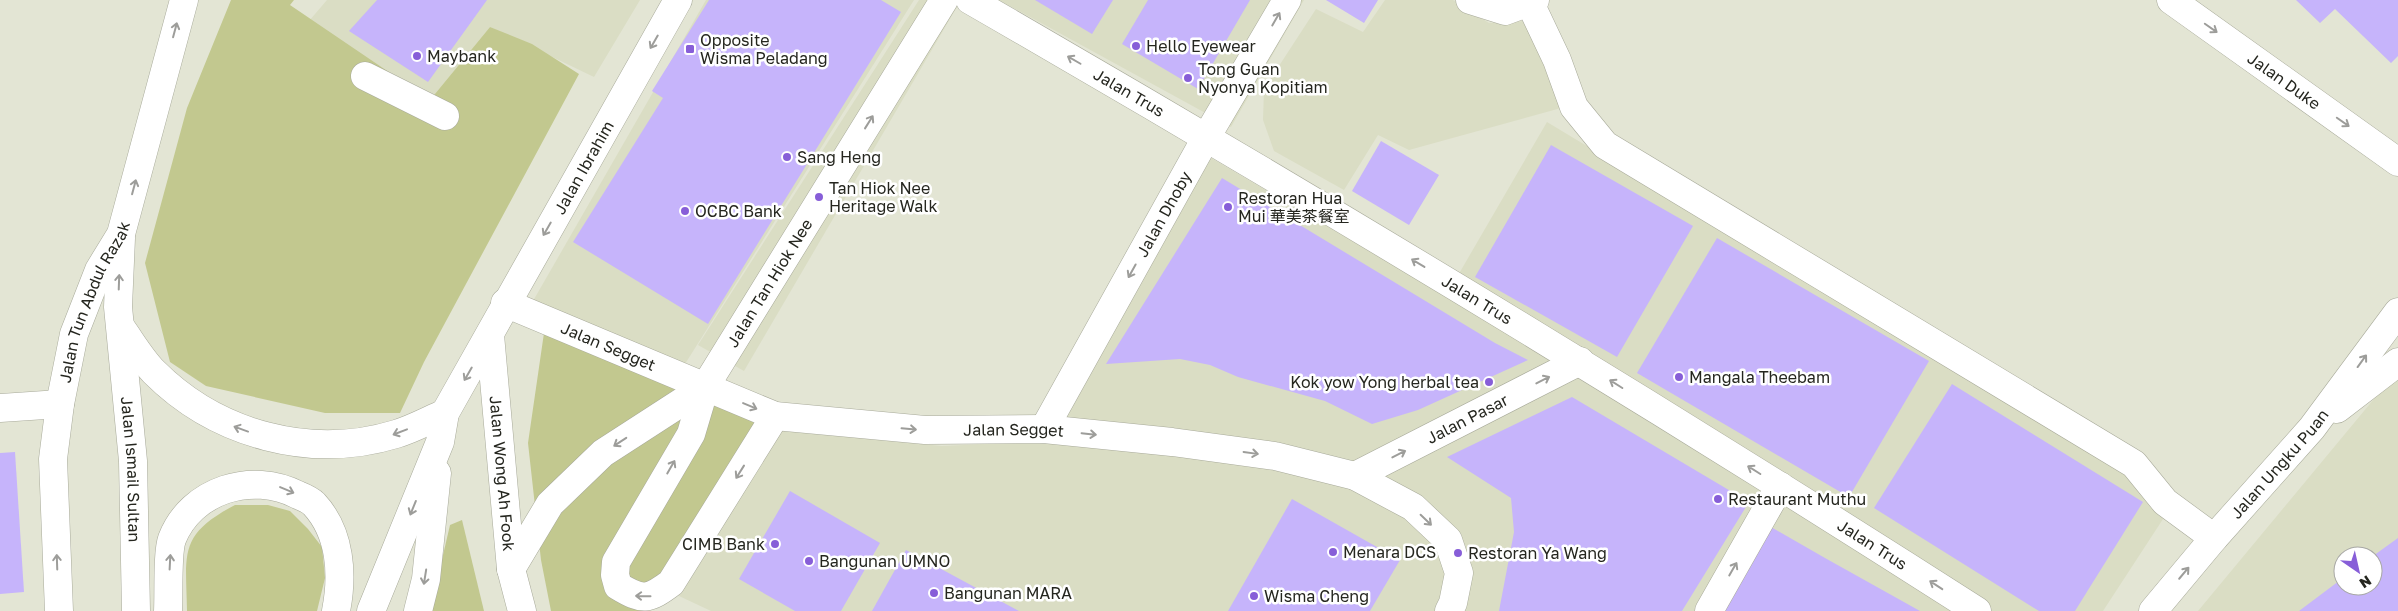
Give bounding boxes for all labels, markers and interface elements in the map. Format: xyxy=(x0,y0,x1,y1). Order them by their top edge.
one-way arrow xyxy=(1271,12,1281,26)
one-way arrow xyxy=(170,22,180,38)
one-way arrow xyxy=(2203,23,2217,33)
place label: Opposite Wisma Peladang xyxy=(700,30,828,68)
one-way arrow xyxy=(648,35,658,49)
place label: Hello Eyewear xyxy=(1146,36,1256,56)
marker: Hello Eyewear xyxy=(1130,40,1142,52)
marker: Opposite Wisma Peladang xyxy=(684,43,696,55)
place label: Maybank xyxy=(427,46,496,66)
street label: Jalan Duke xyxy=(2244,48,2324,114)
marker: Maybank xyxy=(411,50,423,62)
one-way arrow xyxy=(1067,54,1081,64)
place label: Tong Guan Nyonya Kopitiam xyxy=(1198,59,1328,97)
street label: Jalan Trus xyxy=(1090,64,1168,121)
marker: Tong Guan Nyonya Kopitiam xyxy=(1182,72,1194,84)
one-way arrow xyxy=(864,116,874,130)
street label: Jalan Ibrahim xyxy=(549,117,618,218)
one-way arrow xyxy=(2336,117,2349,128)
place label: Sang Heng xyxy=(797,147,881,167)
marker: Sang Heng xyxy=(781,151,793,163)
street label: Jalan Dhoby xyxy=(1132,168,1195,260)
place label: Tan Hiok Nee Heritage Walk xyxy=(829,178,937,216)
one-way arrow xyxy=(129,179,139,195)
place label: Restoran Hua Mui 華美茶餐室 xyxy=(1238,188,1350,226)
marker: Tan Hiok Nee Heritage Walk xyxy=(813,191,825,203)
place label: OCBC Bank xyxy=(695,201,782,221)
marker: Restoran Hua Mui 華美茶餐室 xyxy=(1222,201,1234,213)
marker: OCBC Bank xyxy=(679,205,691,217)
street label: Jalan Tan Hiok Nee xyxy=(722,215,817,351)
street label: Jalan Tun Abdul Razak xyxy=(54,219,134,385)
one-way arrow xyxy=(542,222,552,236)
one-way arrow xyxy=(1411,258,1425,268)
one-way arrow xyxy=(1127,263,1137,277)
street label: Jalan Trus xyxy=(1438,271,1516,329)
one-way arrow xyxy=(115,274,124,290)
street label: Jalan Segget xyxy=(558,318,659,375)
one-way arrow xyxy=(2357,354,2367,368)
one-way arrow xyxy=(462,366,472,380)
place label: Mangala Theebam xyxy=(1689,367,1830,387)
marker: Mangala Theebam xyxy=(1673,371,1685,383)
place label: Kok yow Yong herbal tea xyxy=(1290,372,1479,392)
one-way arrow xyxy=(1535,375,1550,384)
marker: Kok yow Yong herbal tea xyxy=(1483,376,1495,388)
one-way arrow xyxy=(1610,378,1624,388)
street label: Jalan Pasar xyxy=(1423,389,1511,448)
street label: Jalan Ismail Sultan xyxy=(117,395,145,542)
street label: Jalan Wong Ah Fook xyxy=(485,395,519,552)
one-way arrow xyxy=(742,401,757,411)
street label: Jalan Ungku Puan xyxy=(2226,405,2333,523)
street label: Jalan Segget xyxy=(963,419,1065,441)
one-way arrow xyxy=(234,424,250,433)
one-way arrow xyxy=(901,424,917,433)
one-way arrow xyxy=(393,428,409,437)
one-way arrow xyxy=(1081,429,1097,438)
one-way arrow xyxy=(613,437,627,448)
one-way arrow xyxy=(1242,448,1258,458)
one-way arrow xyxy=(1391,449,1406,458)
one-way arrow xyxy=(667,461,677,475)
one-way arrow xyxy=(735,465,745,479)
one-way arrow xyxy=(1747,465,1761,476)
one-way arrow xyxy=(279,485,294,495)
place label: Restaurant Muthu xyxy=(1728,489,1866,509)
marker: Restaurant Muthu xyxy=(1712,493,1724,505)
one-way arrow xyxy=(407,500,417,515)
one-way arrow xyxy=(1420,514,1433,526)
street label: Jalan Trus xyxy=(1834,515,1911,574)
place label: CIMB Bank xyxy=(682,534,765,554)
marker: CIMB Bank xyxy=(769,538,781,550)
place label: Menara DCS xyxy=(1343,542,1436,562)
place label: Restoran Ya Wang xyxy=(1468,543,1607,563)
marker: Menara DCS xyxy=(1327,546,1339,558)
north arrow xyxy=(2333,546,2383,596)
marker: Restoran Ya Wang xyxy=(1452,547,1464,559)
place label: Bangunan UMNO xyxy=(819,551,950,571)
one-way arrow xyxy=(52,555,61,571)
one-way arrow xyxy=(166,555,175,571)
marker: Bangunan UMNO xyxy=(803,555,815,567)
one-way arrow xyxy=(1728,561,1738,576)
one-way arrow xyxy=(2179,567,2190,580)
one-way arrow xyxy=(420,569,430,585)
text: N xyxy=(2356,572,2375,592)
one-way arrow xyxy=(1929,579,1943,590)
place label: Bangunan MARA xyxy=(944,583,1072,603)
place label: Wisma Cheng xyxy=(1264,586,1369,606)
marker: Bangunan MARA xyxy=(928,587,940,599)
marker: Wisma Cheng xyxy=(1248,590,1260,602)
one-way arrow xyxy=(636,592,652,601)

